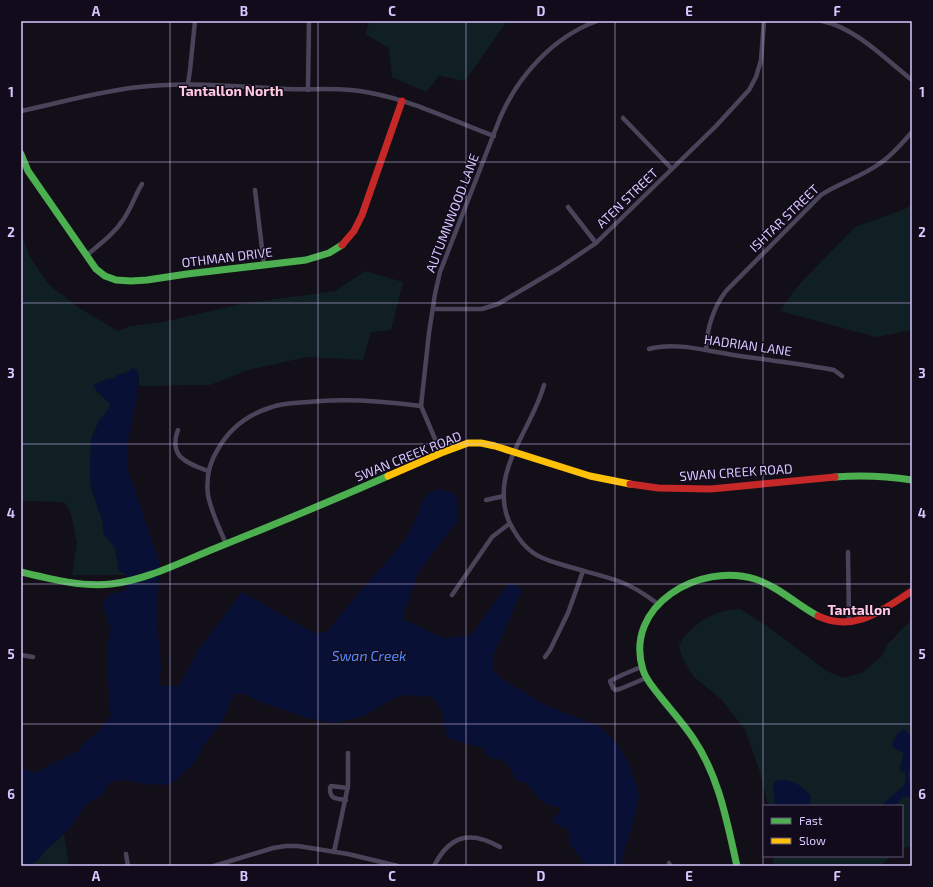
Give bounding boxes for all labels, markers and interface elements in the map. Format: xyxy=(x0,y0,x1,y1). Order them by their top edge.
text: A xyxy=(92,3,101,19)
text: B xyxy=(240,3,248,19)
text: C xyxy=(388,3,396,19)
text: D xyxy=(537,3,546,19)
text: E xyxy=(685,3,693,19)
text: F xyxy=(833,3,841,19)
district label: Tantallon North xyxy=(179,82,283,99)
text: 1 xyxy=(8,84,14,100)
text: 1 xyxy=(919,84,925,100)
street label: AUTUMNWOOD LANE xyxy=(422,151,482,275)
street label: ATEN STREET xyxy=(593,164,661,231)
street label: ISHTAR STREET xyxy=(746,181,822,255)
text: 2 xyxy=(7,224,15,240)
text: 2 xyxy=(918,224,926,240)
street label: OTHMAN DRIVE xyxy=(181,243,273,271)
street label: HADRIAN LANE xyxy=(703,331,793,359)
text: 3 xyxy=(7,365,15,381)
text: 3 xyxy=(918,365,926,381)
street label: SWAN CREEK ROAD xyxy=(352,427,464,485)
street label: SWAN CREEK ROAD xyxy=(679,460,793,484)
text: 4 xyxy=(7,505,15,521)
text: 4 xyxy=(918,505,926,521)
district label: Tantallon xyxy=(827,601,891,618)
text: 5 xyxy=(7,646,15,662)
text: 5 xyxy=(918,646,926,662)
water label: Swan Creek xyxy=(332,647,406,664)
text: 6 xyxy=(7,786,15,802)
text: 6 xyxy=(918,786,926,802)
legend xyxy=(763,805,903,857)
text: Fast xyxy=(799,813,823,827)
text: Slow xyxy=(799,833,826,847)
text: A xyxy=(92,868,101,884)
text: B xyxy=(240,868,248,884)
text: C xyxy=(388,868,396,884)
text: D xyxy=(537,868,546,884)
text: E xyxy=(685,868,693,884)
text: F xyxy=(833,868,841,884)

